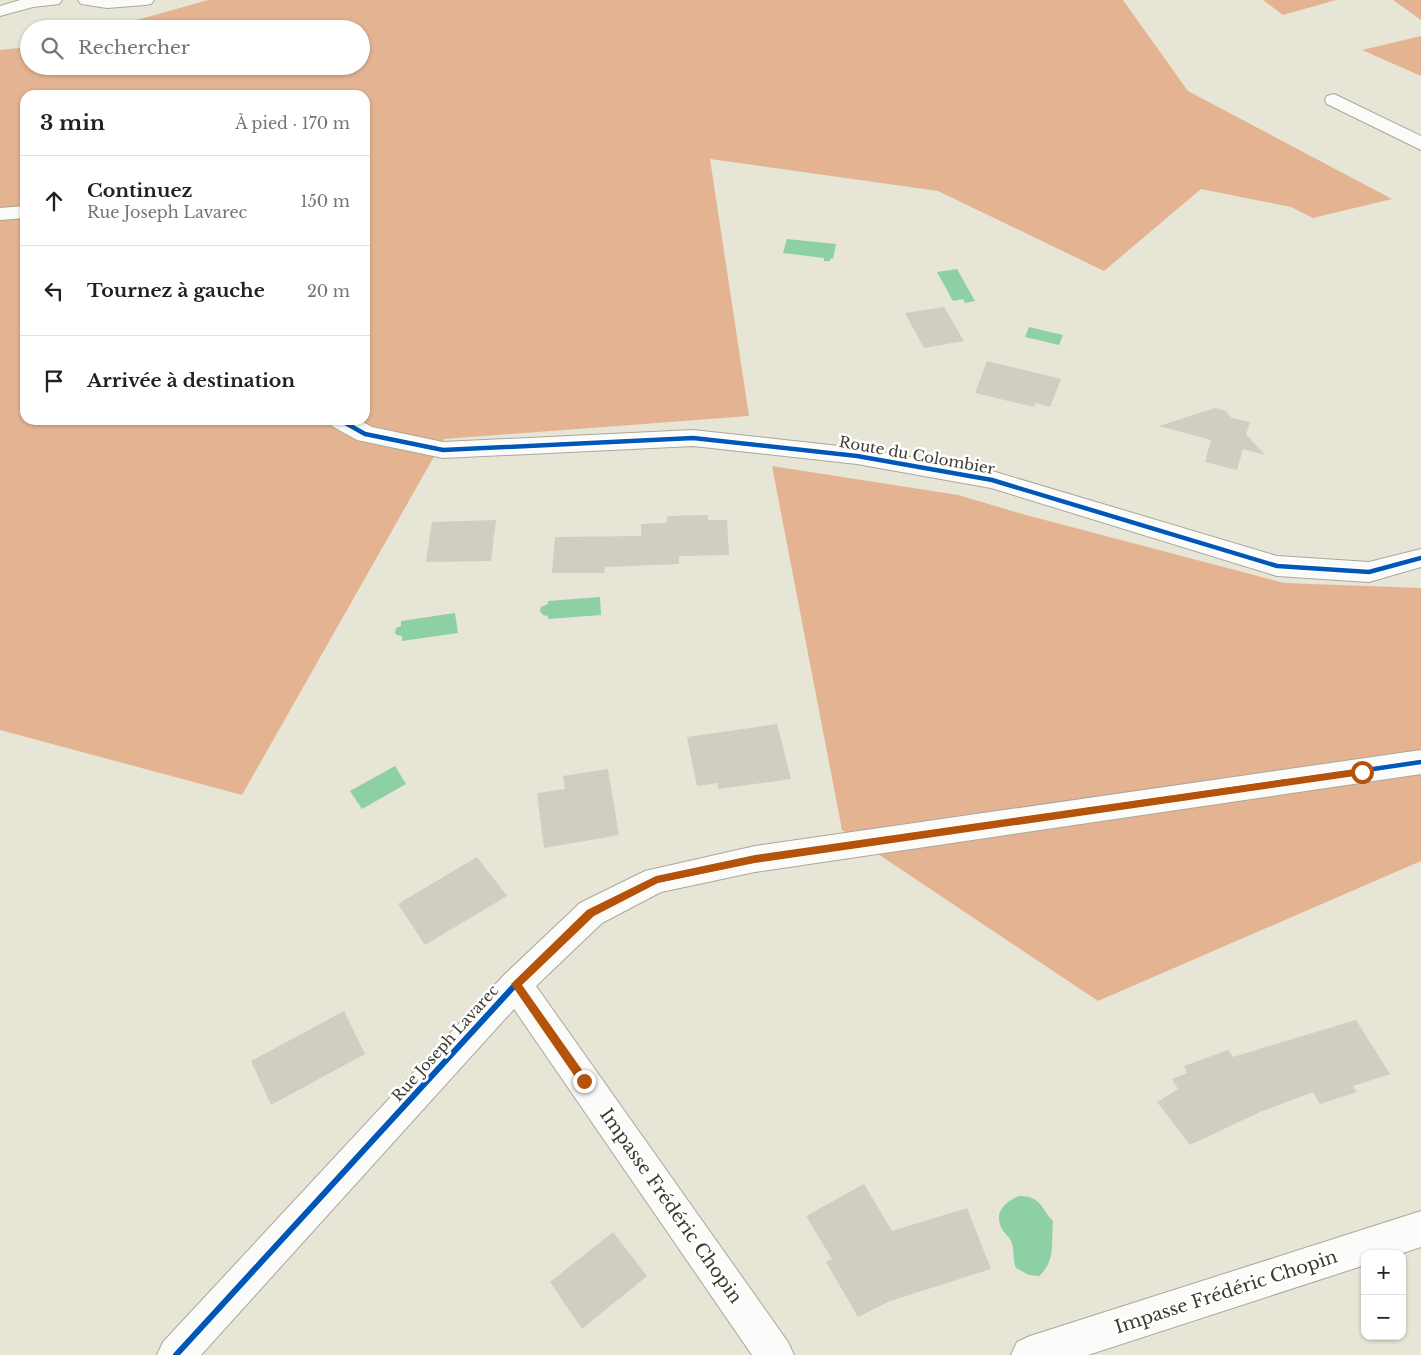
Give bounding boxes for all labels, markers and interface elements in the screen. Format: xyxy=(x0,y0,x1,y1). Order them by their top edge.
search box xyxy=(20,20,370,75)
icon: search xyxy=(38,34,66,62)
text: Rechercher xyxy=(78,36,190,59)
text: 3 min xyxy=(40,110,105,136)
text: À pied · 170 m xyxy=(235,113,350,133)
text: Continuez xyxy=(87,179,192,202)
icon: ahead xyxy=(40,187,68,215)
text: 150 m xyxy=(301,191,350,211)
text: Rue Joseph Lavarec xyxy=(87,202,247,222)
icon: left xyxy=(40,277,68,305)
text: Tournez à gauche xyxy=(87,279,265,302)
text: 20 m xyxy=(307,281,350,301)
icon: arrive xyxy=(40,367,68,395)
text: Arrivée à destination xyxy=(87,369,295,392)
street label: Route du Colombier xyxy=(838,432,997,478)
route start xyxy=(1351,761,1374,784)
street label: Rue Joseph Lavarec xyxy=(388,981,502,1105)
route end xyxy=(573,1070,596,1093)
street label: Impasse Frédéric Chopin xyxy=(595,1104,747,1308)
street label: Impasse Frédéric Chopin xyxy=(1112,1246,1340,1338)
map controls xyxy=(1361,1250,1406,1340)
button: + xyxy=(1361,1250,1406,1295)
button: − xyxy=(1361,1295,1406,1340)

